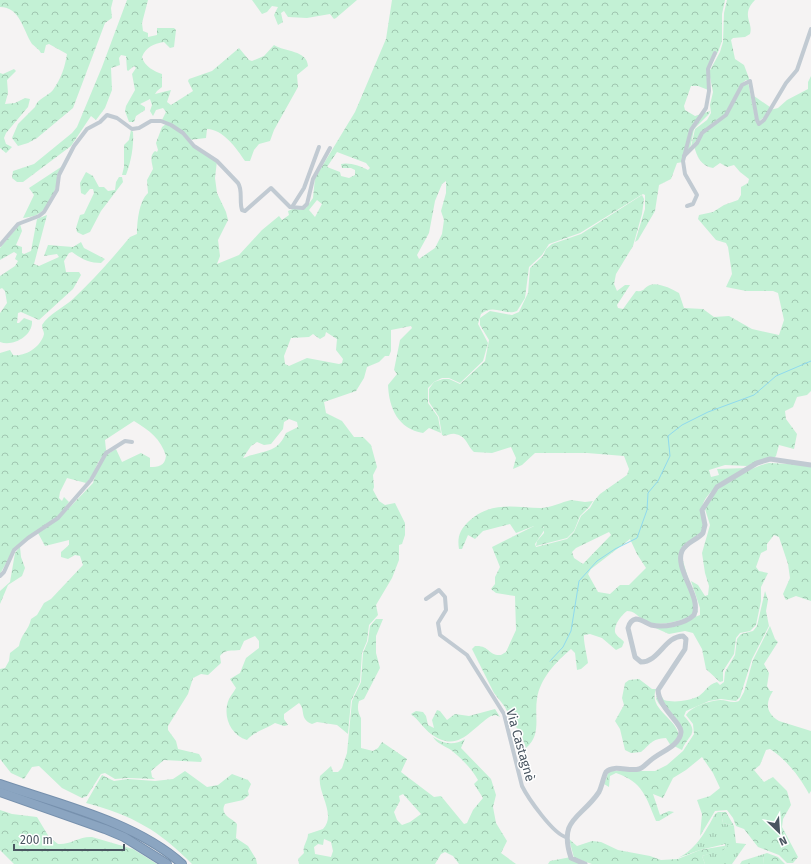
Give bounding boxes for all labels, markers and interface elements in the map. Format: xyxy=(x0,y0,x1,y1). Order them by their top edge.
street label: Via Castagnè xyxy=(503,707,538,783)
north arrow xyxy=(759,812,799,852)
scale bar xyxy=(14,826,124,852)
text: 200 m xyxy=(20,833,53,847)
text: N xyxy=(777,833,789,848)

